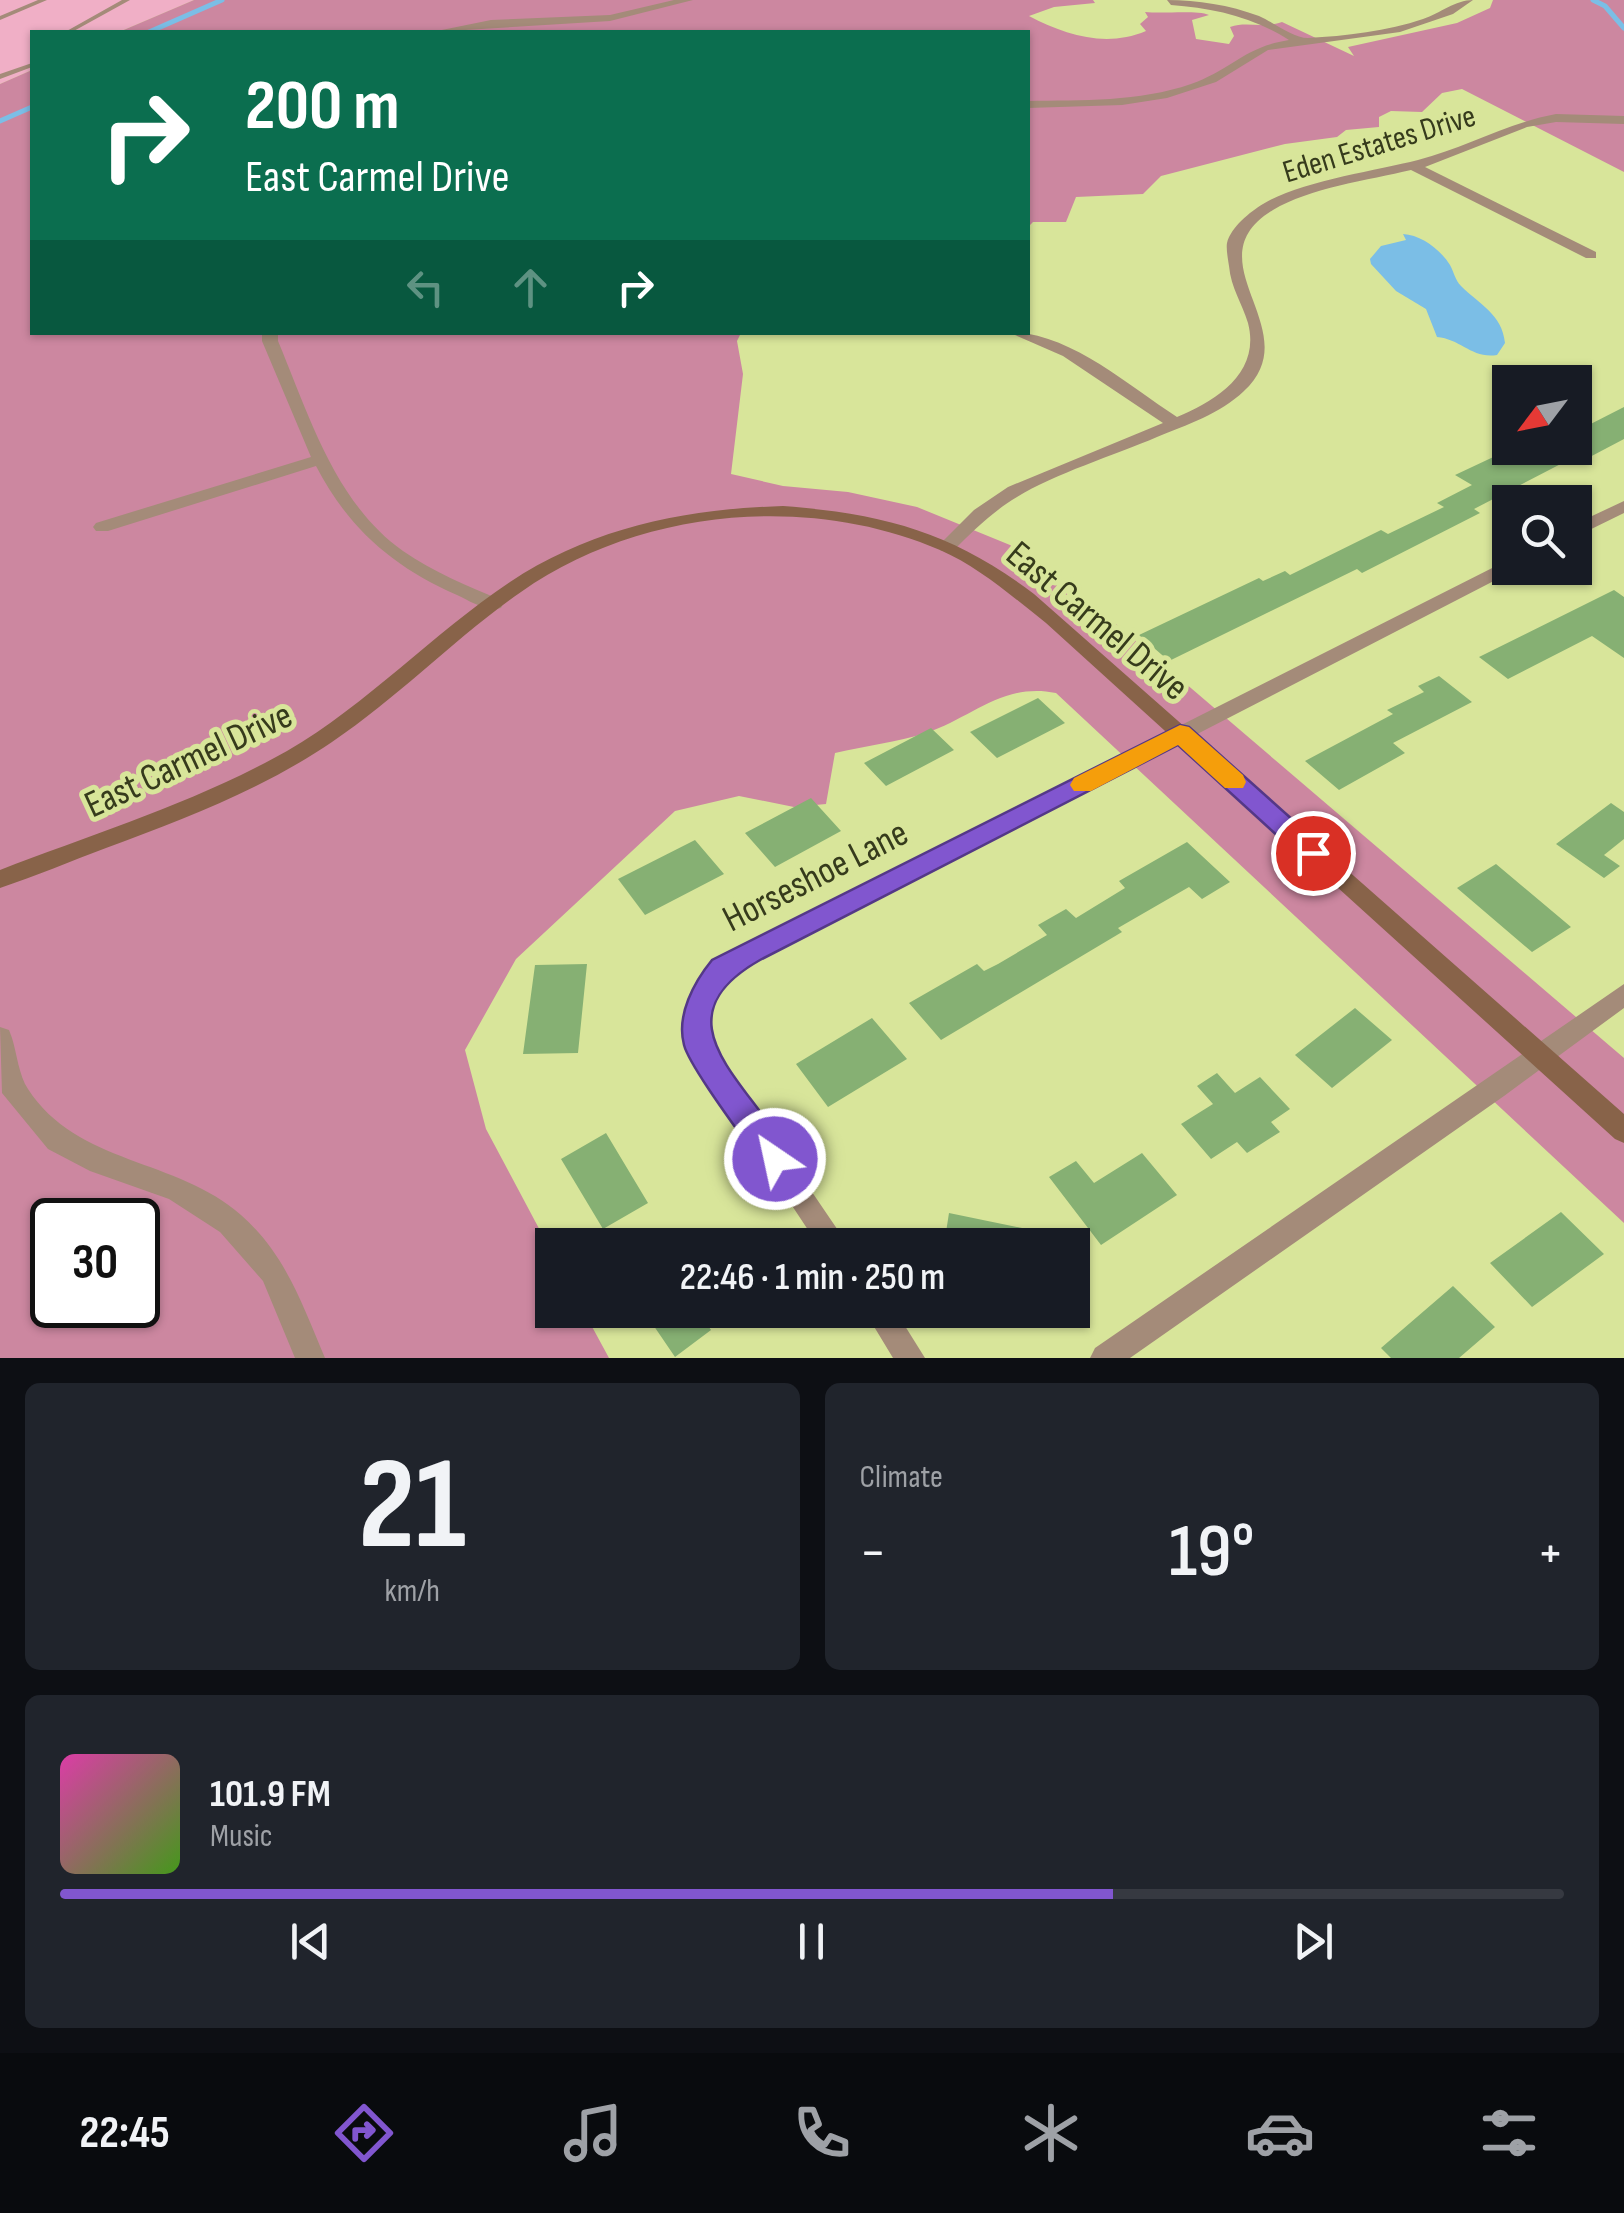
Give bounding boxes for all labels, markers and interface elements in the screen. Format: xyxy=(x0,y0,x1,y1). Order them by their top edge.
text: 200 m xyxy=(245,65,400,149)
icon: right xyxy=(80,70,210,200)
street label: Eden Estates Drive xyxy=(1278,97,1480,192)
text: East Carmel Drive xyxy=(245,150,510,205)
icon: left xyxy=(398,260,453,315)
icon: ahead xyxy=(503,260,558,315)
icon: right xyxy=(608,260,663,315)
north arrow xyxy=(1492,365,1592,465)
map controls xyxy=(1492,365,1592,585)
button: search xyxy=(1492,485,1592,585)
street label: East Carmel Drive xyxy=(997,532,1197,710)
street label: East Carmel Drive xyxy=(78,693,299,828)
street label: Horseshoe Lane xyxy=(716,811,916,942)
pin xyxy=(1271,811,1356,896)
icon: arrive xyxy=(1286,826,1341,881)
position arrow xyxy=(723,1107,827,1211)
speed limit sign: 30 xyxy=(30,1198,160,1328)
text: 22:46 · 1 min · 250 m xyxy=(680,1255,945,1300)
text: 21 xyxy=(358,1429,466,1585)
text: Climate xyxy=(860,1458,943,1497)
text: 19° xyxy=(1169,1507,1255,1598)
text: − xyxy=(860,1520,886,1587)
text: + xyxy=(1537,1520,1564,1587)
text: km/h xyxy=(385,1572,440,1611)
text: 101.9 FM xyxy=(210,1772,331,1817)
text: Music xyxy=(210,1817,273,1856)
icon: previous xyxy=(283,1914,338,1969)
icon: pause xyxy=(784,1914,839,1969)
icon: next xyxy=(1286,1914,1341,1969)
icon: directions xyxy=(329,2098,399,2168)
icon: music xyxy=(558,2098,628,2168)
icon: phone xyxy=(787,2098,857,2168)
icon: climate xyxy=(1016,2098,1086,2168)
icon: car xyxy=(1245,2098,1315,2168)
icon: filters xyxy=(1474,2098,1544,2168)
text: 22:45 xyxy=(80,2106,170,2161)

